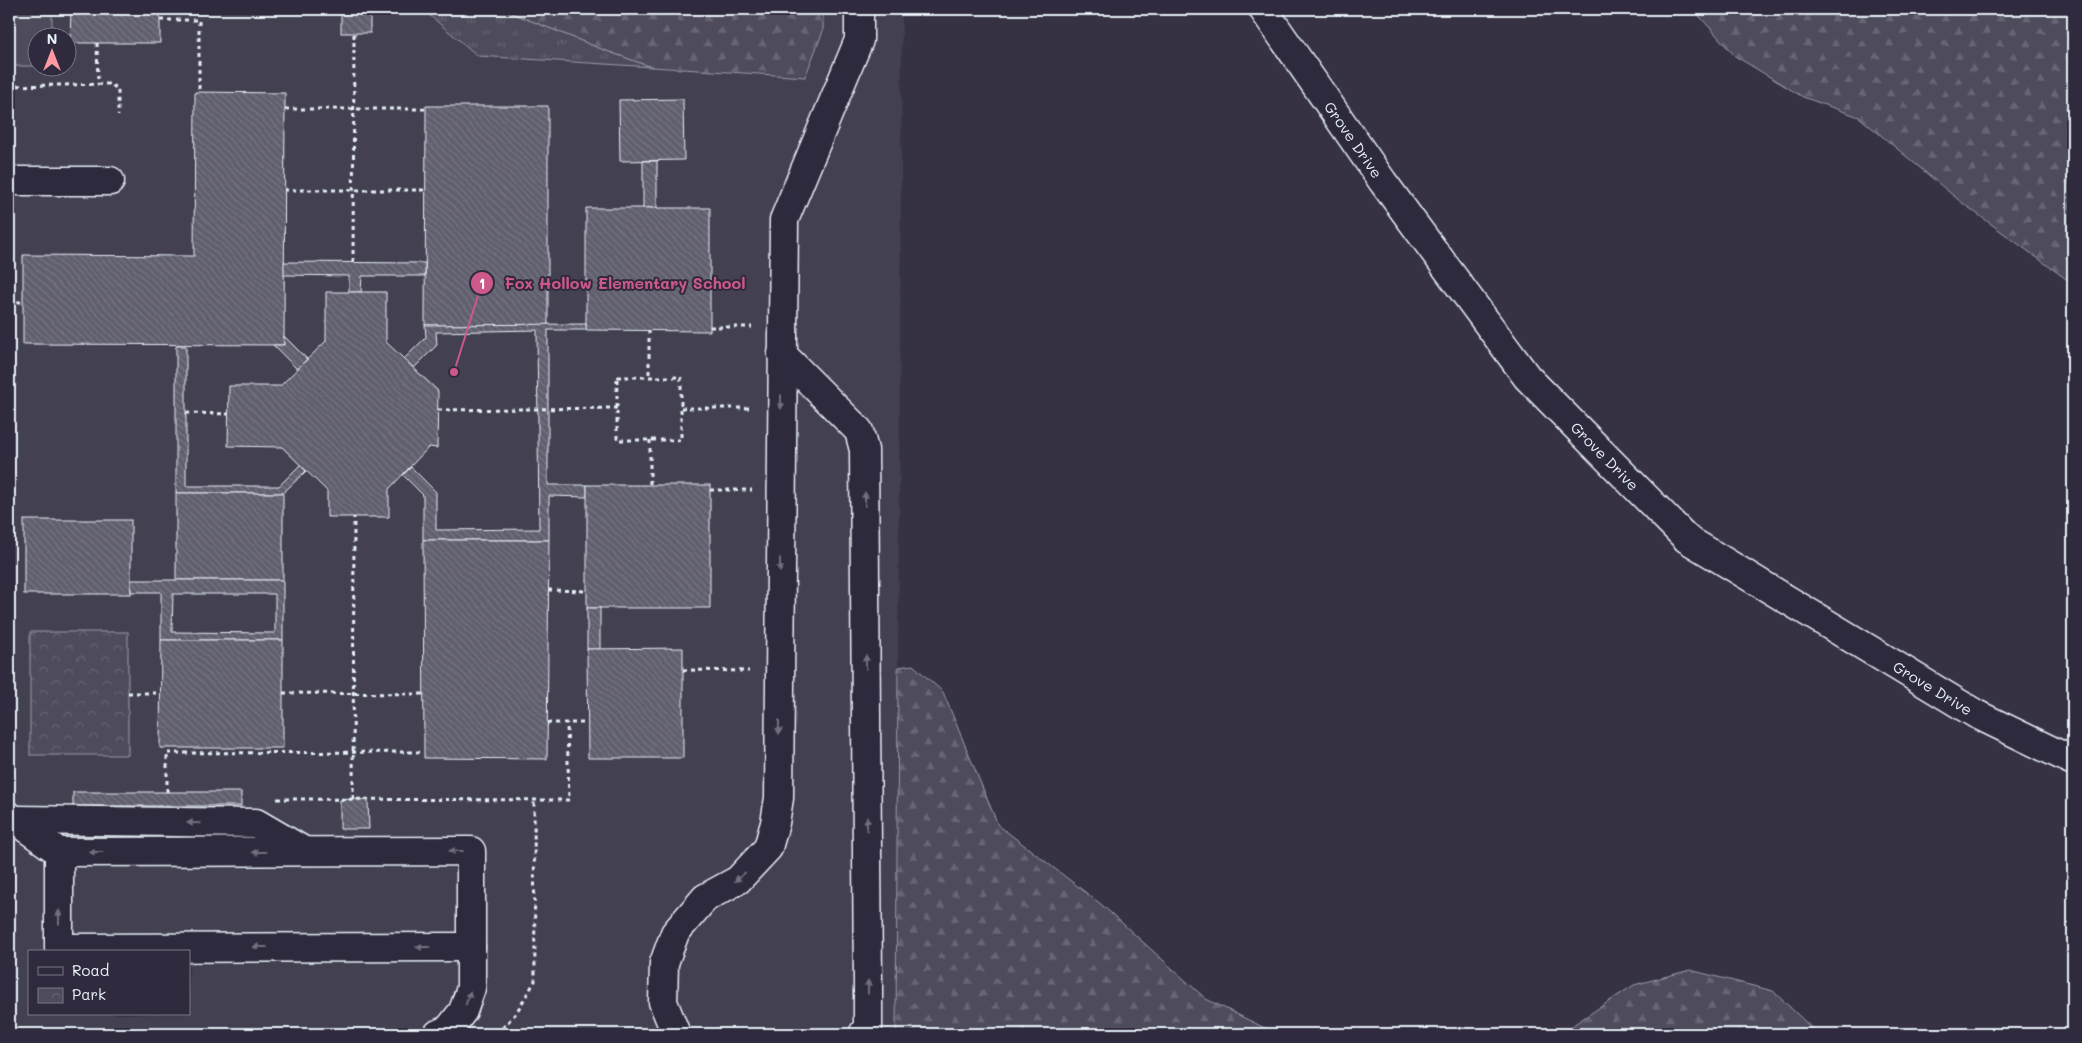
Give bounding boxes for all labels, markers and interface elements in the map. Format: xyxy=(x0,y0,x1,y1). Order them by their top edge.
north arrow xyxy=(28,28,78,78)
text: N xyxy=(47,29,57,48)
street label: Grove Drive xyxy=(1320,97,1387,182)
callout: Fox Hollow Elementary School xyxy=(470,268,756,299)
text: Fox Hollow Elementary School xyxy=(504,272,746,293)
text: 1 xyxy=(479,273,485,293)
one-way arrow xyxy=(777,395,785,411)
street label: Grove Drive xyxy=(1567,417,1644,495)
one-way arrow xyxy=(861,491,869,507)
one-way arrow xyxy=(776,557,784,573)
one-way arrow xyxy=(862,654,870,670)
street label: Grove Drive xyxy=(1889,656,1976,720)
one-way arrow xyxy=(775,720,783,736)
one-way arrow xyxy=(863,816,871,832)
one-way arrow xyxy=(186,819,202,827)
one-way arrow xyxy=(448,847,464,855)
one-way arrow xyxy=(88,848,104,856)
one-way arrow xyxy=(250,848,266,856)
one-way arrow xyxy=(734,871,746,883)
one-way arrow xyxy=(55,908,63,924)
one-way arrow xyxy=(252,943,268,951)
one-way arrow xyxy=(414,943,430,951)
legend xyxy=(28,950,190,1016)
text: Road xyxy=(72,960,109,980)
one-way arrow xyxy=(864,979,872,995)
text: Park xyxy=(72,984,106,1004)
one-way arrow xyxy=(464,990,472,1005)

